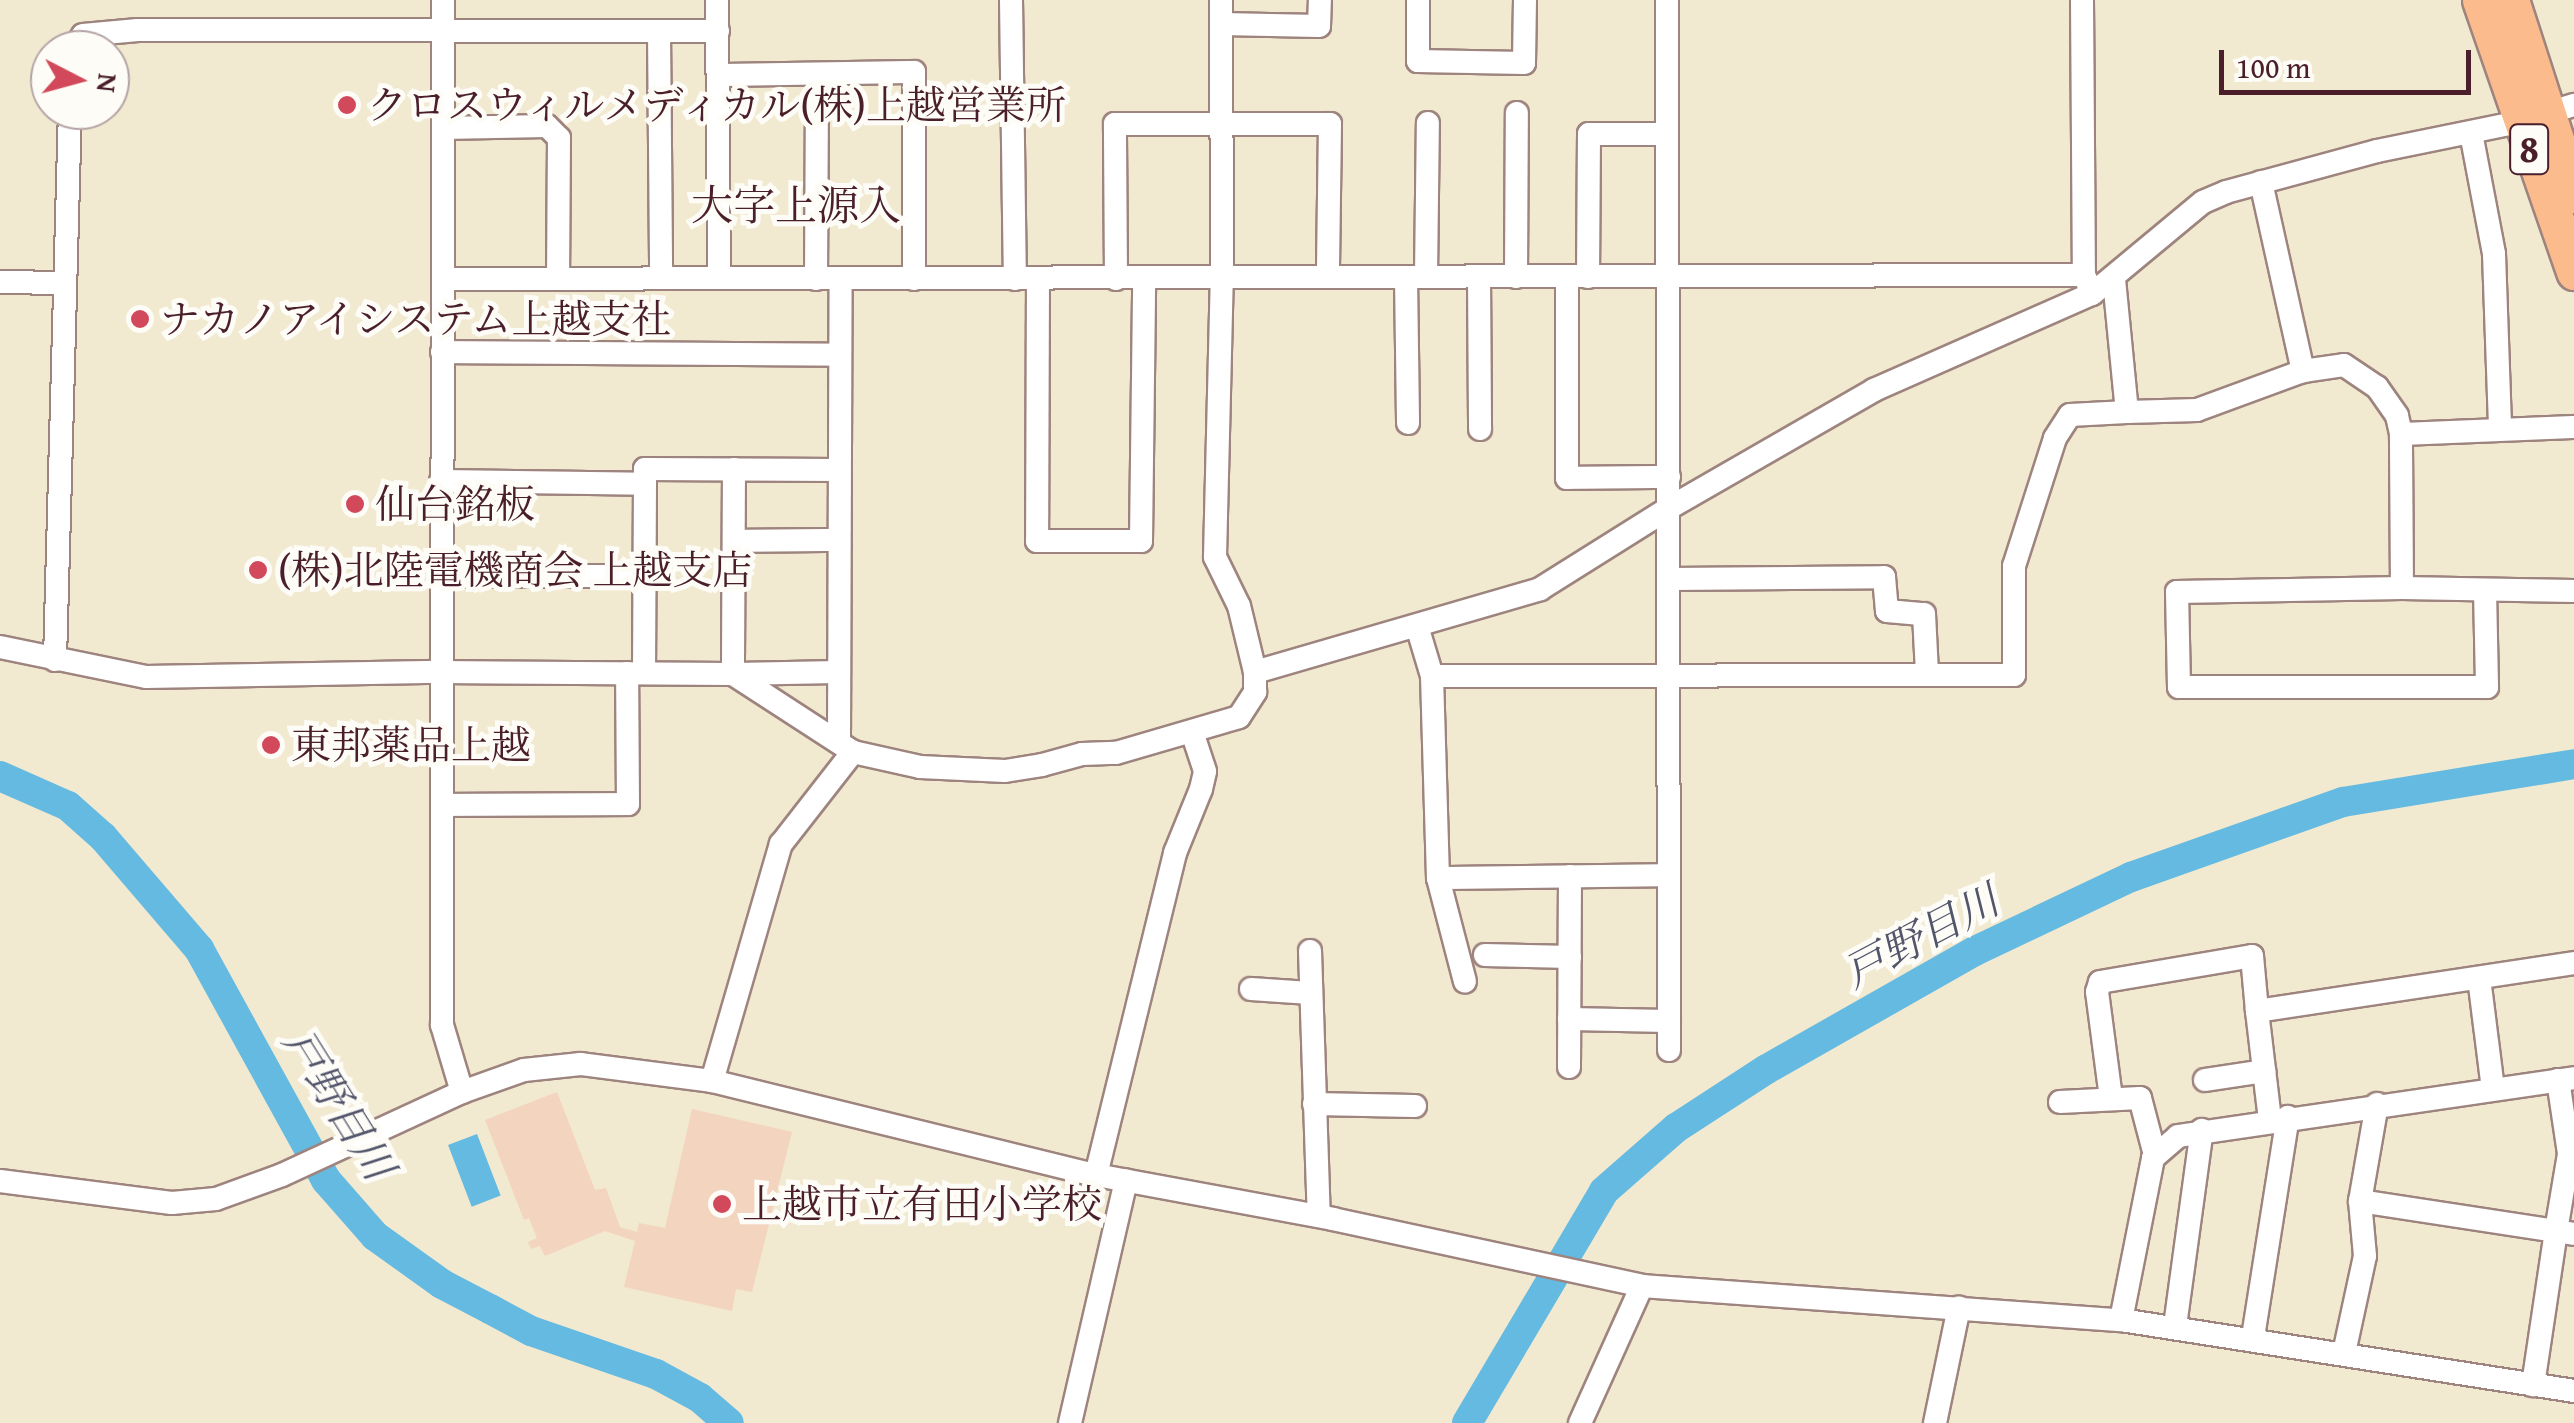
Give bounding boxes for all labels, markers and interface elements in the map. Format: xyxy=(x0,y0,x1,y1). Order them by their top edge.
north arrow xyxy=(30,30,130,130)
scale bar xyxy=(2224,30,2476,92)
text: 100 m xyxy=(2236,45,2310,89)
text: N xyxy=(87,72,130,94)
place label: クロスウィルメディカル(株)上越営業所 xyxy=(367,81,1073,129)
marker: クロスウィルメディカル(株)上越営業所 xyxy=(336,94,358,116)
road number: 8 xyxy=(2509,116,2549,182)
district label: 大字上源入 xyxy=(691,180,901,230)
place label: ナカノアイシステム上越支社 xyxy=(160,295,680,343)
marker: ナカノアイシステム上越支社 xyxy=(129,308,151,330)
place label: 仙台銘板 xyxy=(375,480,535,528)
marker: 仙台銘板 xyxy=(344,493,366,515)
place label: (株)北陸電機商会 上越支店 xyxy=(278,546,753,594)
marker: (株)北陸電機商会 上越支店 xyxy=(247,559,269,581)
place label: 東邦薬品上越 xyxy=(291,721,531,769)
marker: 東邦薬品上越 xyxy=(260,734,282,756)
water label: 戸野目川 xyxy=(1835,874,2007,998)
water label: 戸野目川 xyxy=(273,1019,405,1189)
place label: 上越市立有田小学校 xyxy=(742,1180,1102,1228)
marker: 上越市立有田小学校 xyxy=(711,1193,733,1215)

